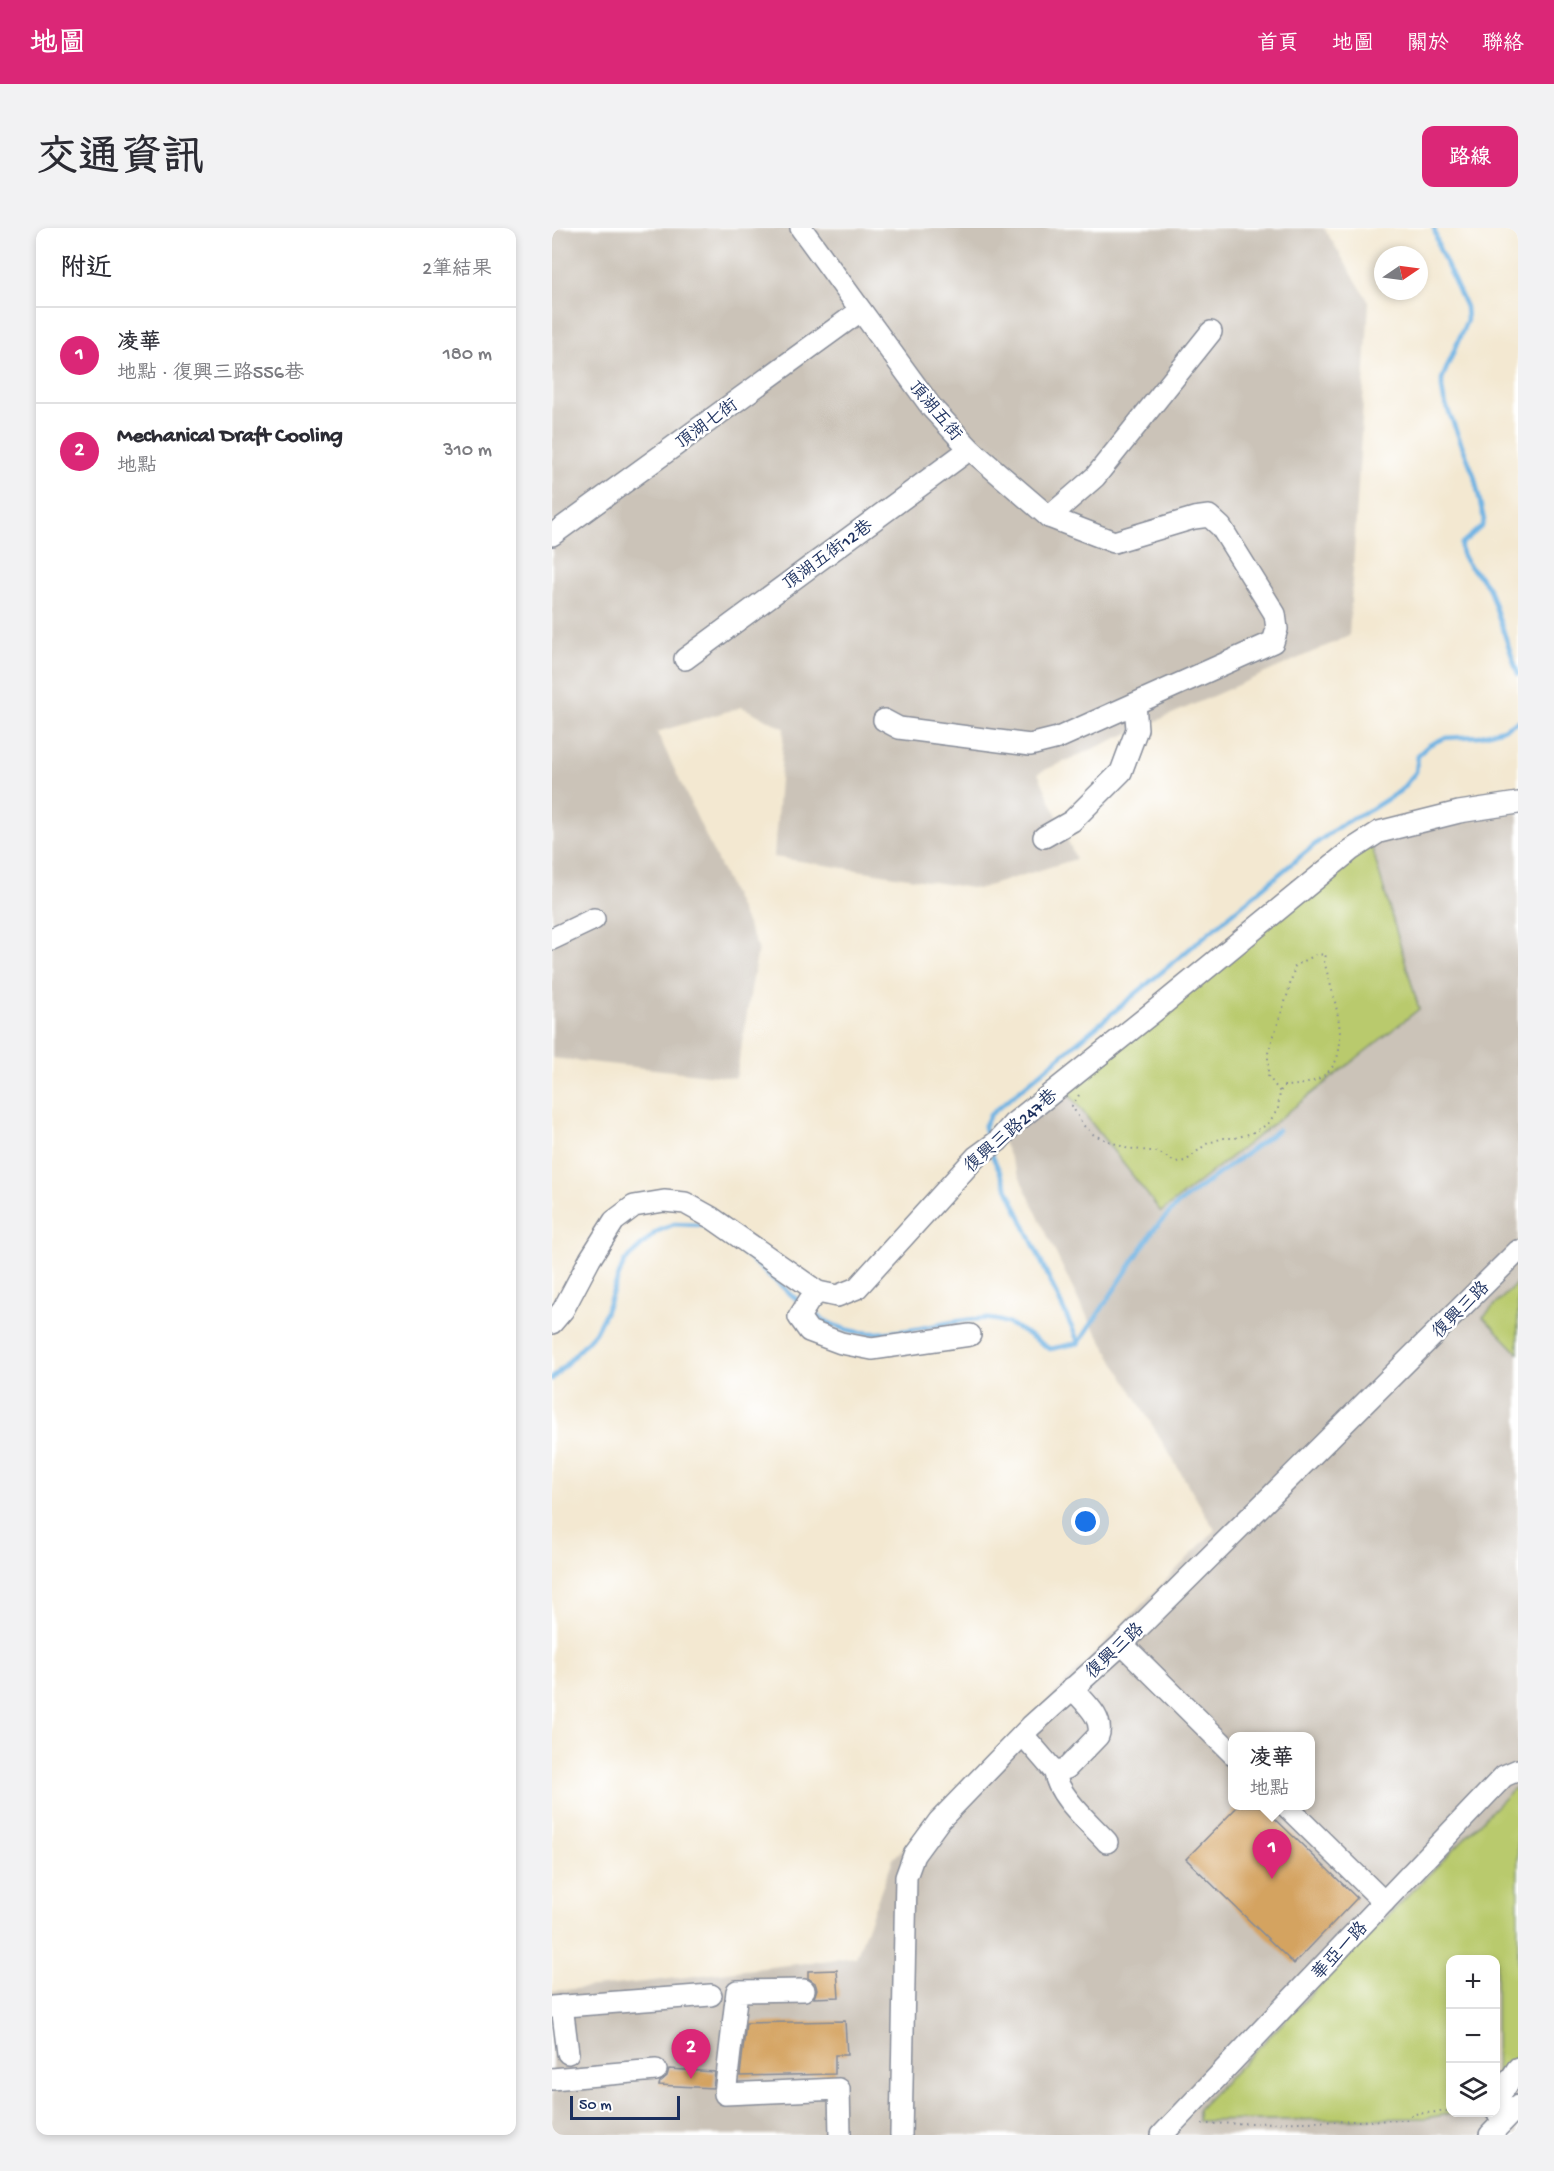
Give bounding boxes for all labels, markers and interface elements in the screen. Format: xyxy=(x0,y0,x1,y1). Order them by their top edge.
text: 地圖 xyxy=(30,29,86,62)
text: 首頁 xyxy=(1257,33,1299,58)
text: 地圖 xyxy=(1332,33,1374,58)
text: 關於 xyxy=(1407,33,1449,58)
text: 聯絡 xyxy=(1482,33,1524,58)
button: 路線 xyxy=(1422,126,1518,187)
text: 交通資訊 xyxy=(36,137,204,186)
north arrow xyxy=(1374,246,1428,300)
text: 附近 xyxy=(60,255,112,286)
text: 2筆結果 xyxy=(422,259,492,282)
text: 凌華 xyxy=(117,331,161,357)
text: 1 xyxy=(75,344,84,367)
text: 180 m xyxy=(443,344,492,367)
text: 地點 · 復興三路556巷 xyxy=(117,363,304,386)
street label: 頂湖五街 xyxy=(903,377,966,446)
street label: 頂湖七街 xyxy=(672,395,743,455)
text: Mechanical Draft Cooling xyxy=(117,424,343,450)
text: 2 xyxy=(75,440,84,463)
text: 310 m xyxy=(443,440,492,463)
text: 地點 xyxy=(117,456,157,479)
street label: 頂湖五街12巷 xyxy=(779,516,878,596)
street label: 復興三路247巷 xyxy=(960,1085,1063,1178)
street label: 復興三路 xyxy=(1428,1277,1495,1344)
your location xyxy=(1071,1507,1100,1536)
street label: 復興三路 xyxy=(1082,1619,1149,1684)
popup xyxy=(1228,1732,1315,1810)
text: 凌華 xyxy=(1249,1747,1294,1773)
text: 地點 xyxy=(1249,1779,1289,1802)
pin: 1 xyxy=(1252,1830,1292,1879)
street label: 華亞一路 xyxy=(1308,1918,1373,1985)
map controls xyxy=(1446,1955,1500,2117)
button: + xyxy=(1446,1955,1500,2009)
button: − xyxy=(1446,2009,1500,2063)
pin: 2 xyxy=(672,2030,710,2079)
button: layers xyxy=(1446,2063,1500,2117)
scale bar xyxy=(570,2093,680,2120)
text: 50 m xyxy=(579,2097,612,2116)

